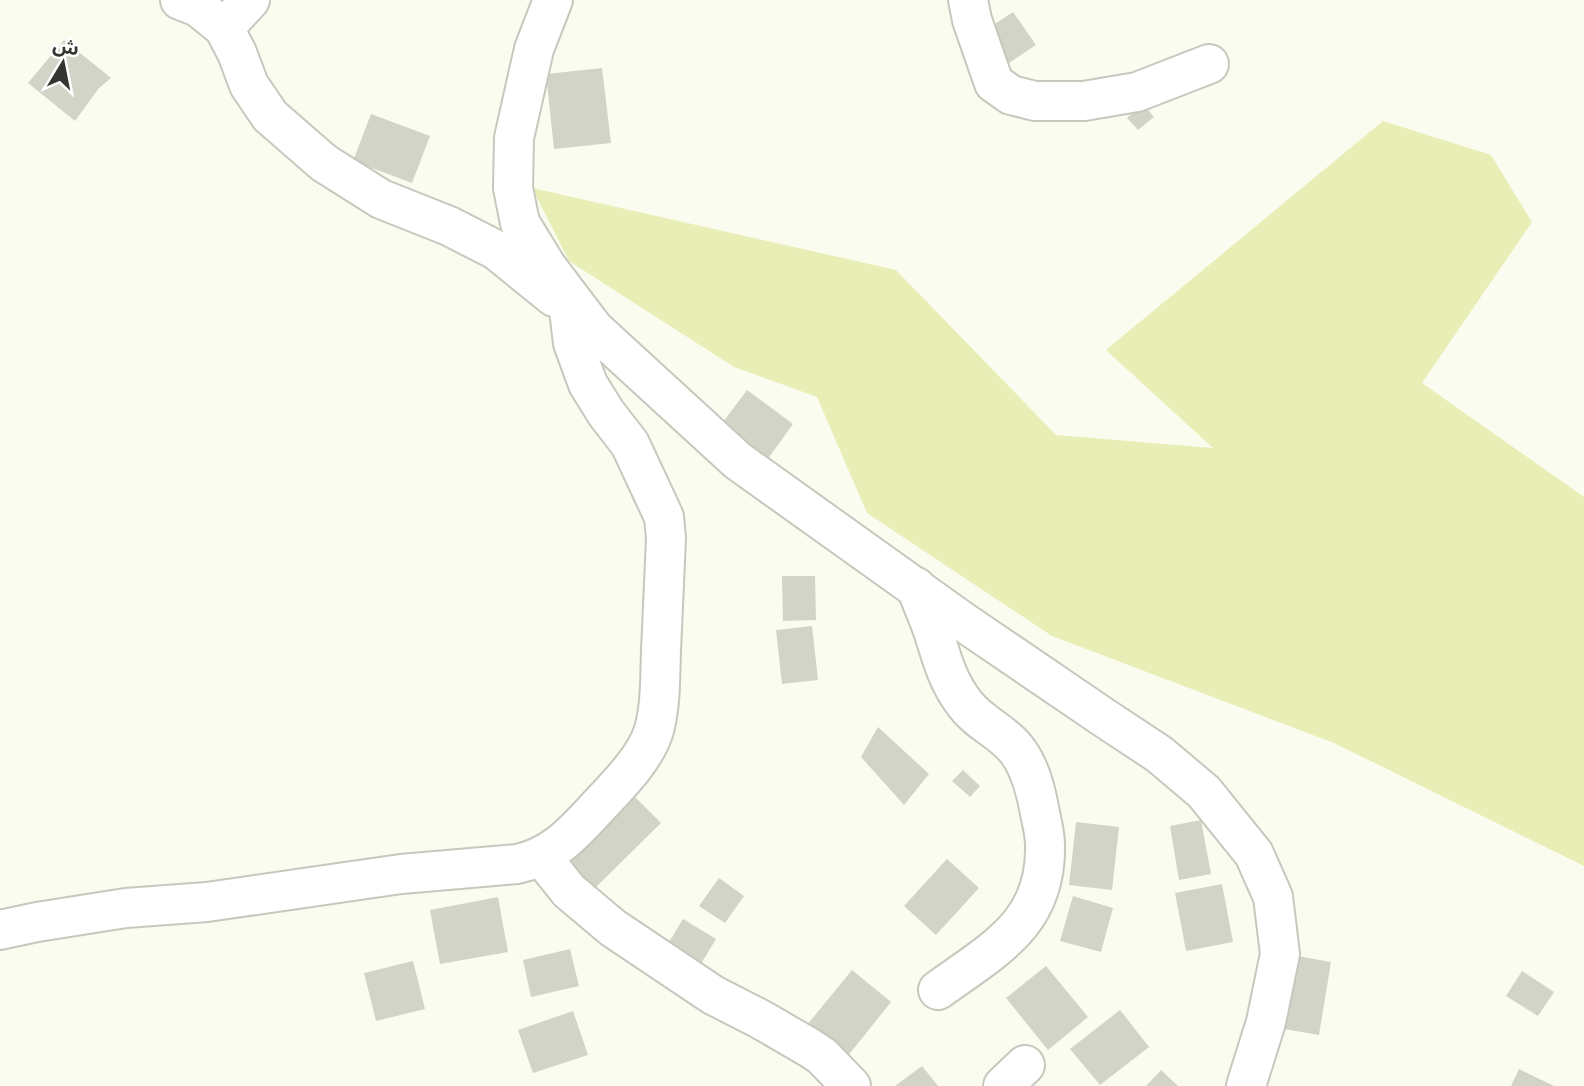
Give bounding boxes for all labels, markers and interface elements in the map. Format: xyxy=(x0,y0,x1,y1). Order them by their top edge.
north arrow xyxy=(28,28,98,98)
text: ش xyxy=(51,32,81,60)

